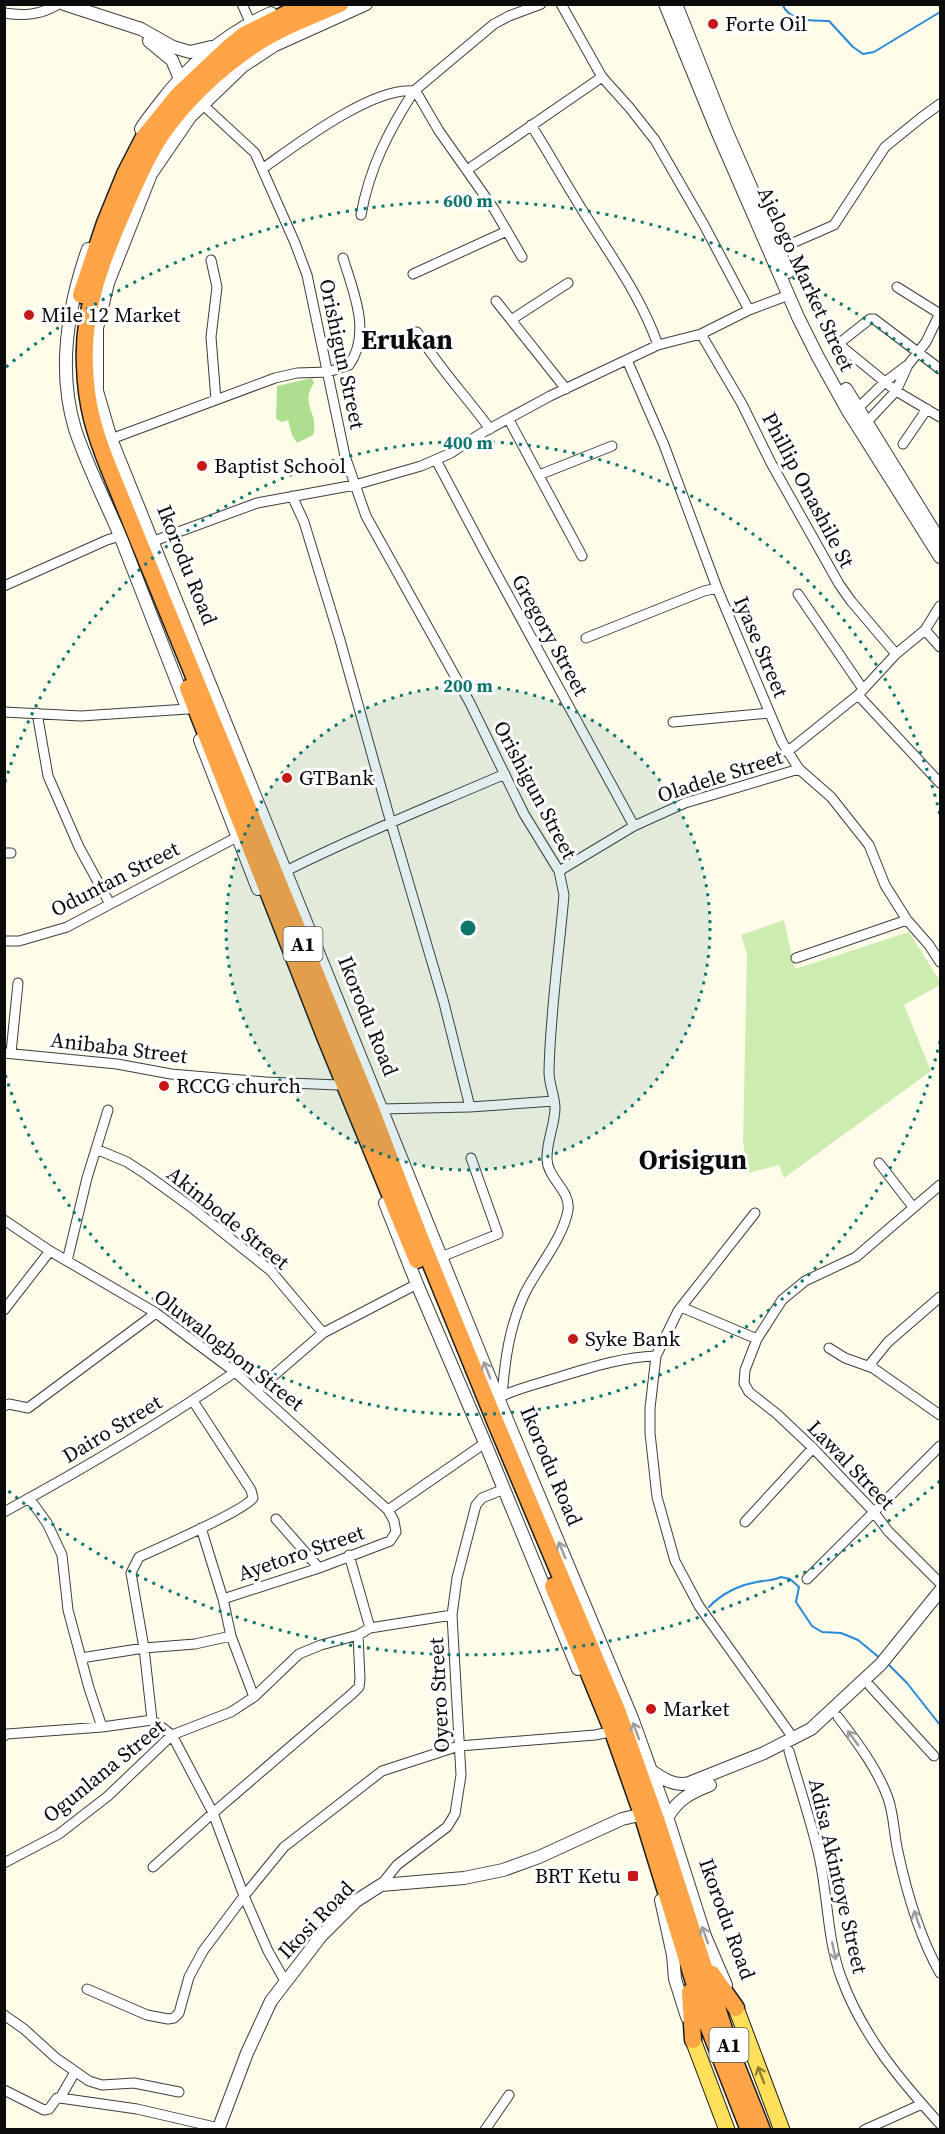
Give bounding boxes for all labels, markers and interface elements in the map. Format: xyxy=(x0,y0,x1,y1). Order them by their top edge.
place label: Forte Oil xyxy=(725,9,807,38)
marker: Forte Oil xyxy=(706,17,720,31)
street label: Ajelogo Market Street xyxy=(751,182,862,376)
text: 600 m xyxy=(443,188,493,213)
street label: Orishigun Street xyxy=(312,276,373,432)
place label: Mile 12 Market xyxy=(41,300,180,329)
marker: Mile 12 Market xyxy=(22,308,36,322)
district label: Erukan xyxy=(361,321,453,358)
street label: Phillip Onashile St xyxy=(755,407,862,573)
text: 400 m xyxy=(443,430,493,455)
place label: Baptist School xyxy=(214,451,346,480)
marker: Baptist School xyxy=(195,459,209,473)
street label: Ikorodu Road xyxy=(150,500,225,629)
street label: Gregory Street xyxy=(505,569,596,701)
street label: Iyase Street xyxy=(727,592,796,702)
text: 200 m xyxy=(443,673,493,698)
street label: Orishigun Street xyxy=(487,716,584,864)
street label: Oladele Street xyxy=(653,742,786,809)
place label: GTBank xyxy=(299,763,374,792)
marker: GTBank xyxy=(280,771,294,785)
street label: Oduntan Street xyxy=(45,834,184,923)
centre of rings xyxy=(458,918,478,938)
road number: A1 xyxy=(284,927,322,961)
street label: Ikorodu Road xyxy=(331,951,406,1080)
street label: Anibaba Street xyxy=(49,1025,189,1070)
place label: RCCG church xyxy=(176,1071,301,1100)
marker: RCCG church xyxy=(157,1079,171,1093)
district label: Orisigun xyxy=(639,1141,748,1178)
street label: Akinbode Street xyxy=(161,1159,296,1276)
street label: Oluwalogbon Street xyxy=(148,1282,311,1418)
place label: Syke Bank xyxy=(585,1324,681,1353)
marker: Syke Bank xyxy=(566,1332,580,1346)
one-way arrow xyxy=(480,1362,491,1380)
street label: Dairo Street xyxy=(57,1387,167,1470)
street label: Ikorodu Road xyxy=(513,1402,590,1530)
street label: Lawal Street xyxy=(801,1413,902,1516)
street label: Ayetoro Street xyxy=(234,1517,368,1588)
one-way arrow xyxy=(556,1542,567,1560)
street label: Oyero Street xyxy=(421,1637,456,1753)
place label: Market xyxy=(663,1694,730,1723)
marker: Market xyxy=(644,1702,658,1716)
street label: Ogunlana Street xyxy=(36,1712,171,1829)
one-way arrow xyxy=(630,1722,641,1740)
one-way arrow xyxy=(847,1730,860,1746)
street label: Adisa Akintoye Street xyxy=(802,1776,875,1976)
street label: Ikorodu Road xyxy=(692,1854,763,1984)
place label: BRT Ketu xyxy=(535,1861,621,1890)
marker: BRT Ketu xyxy=(626,1869,640,1883)
street label: Ikosi Road xyxy=(271,1874,360,1965)
one-way arrow xyxy=(911,1911,922,1929)
one-way arrow xyxy=(699,1926,710,1945)
one-way arrow xyxy=(829,1941,840,1960)
road number: A1 xyxy=(710,2028,748,2062)
one-way arrow xyxy=(755,2066,766,2085)

